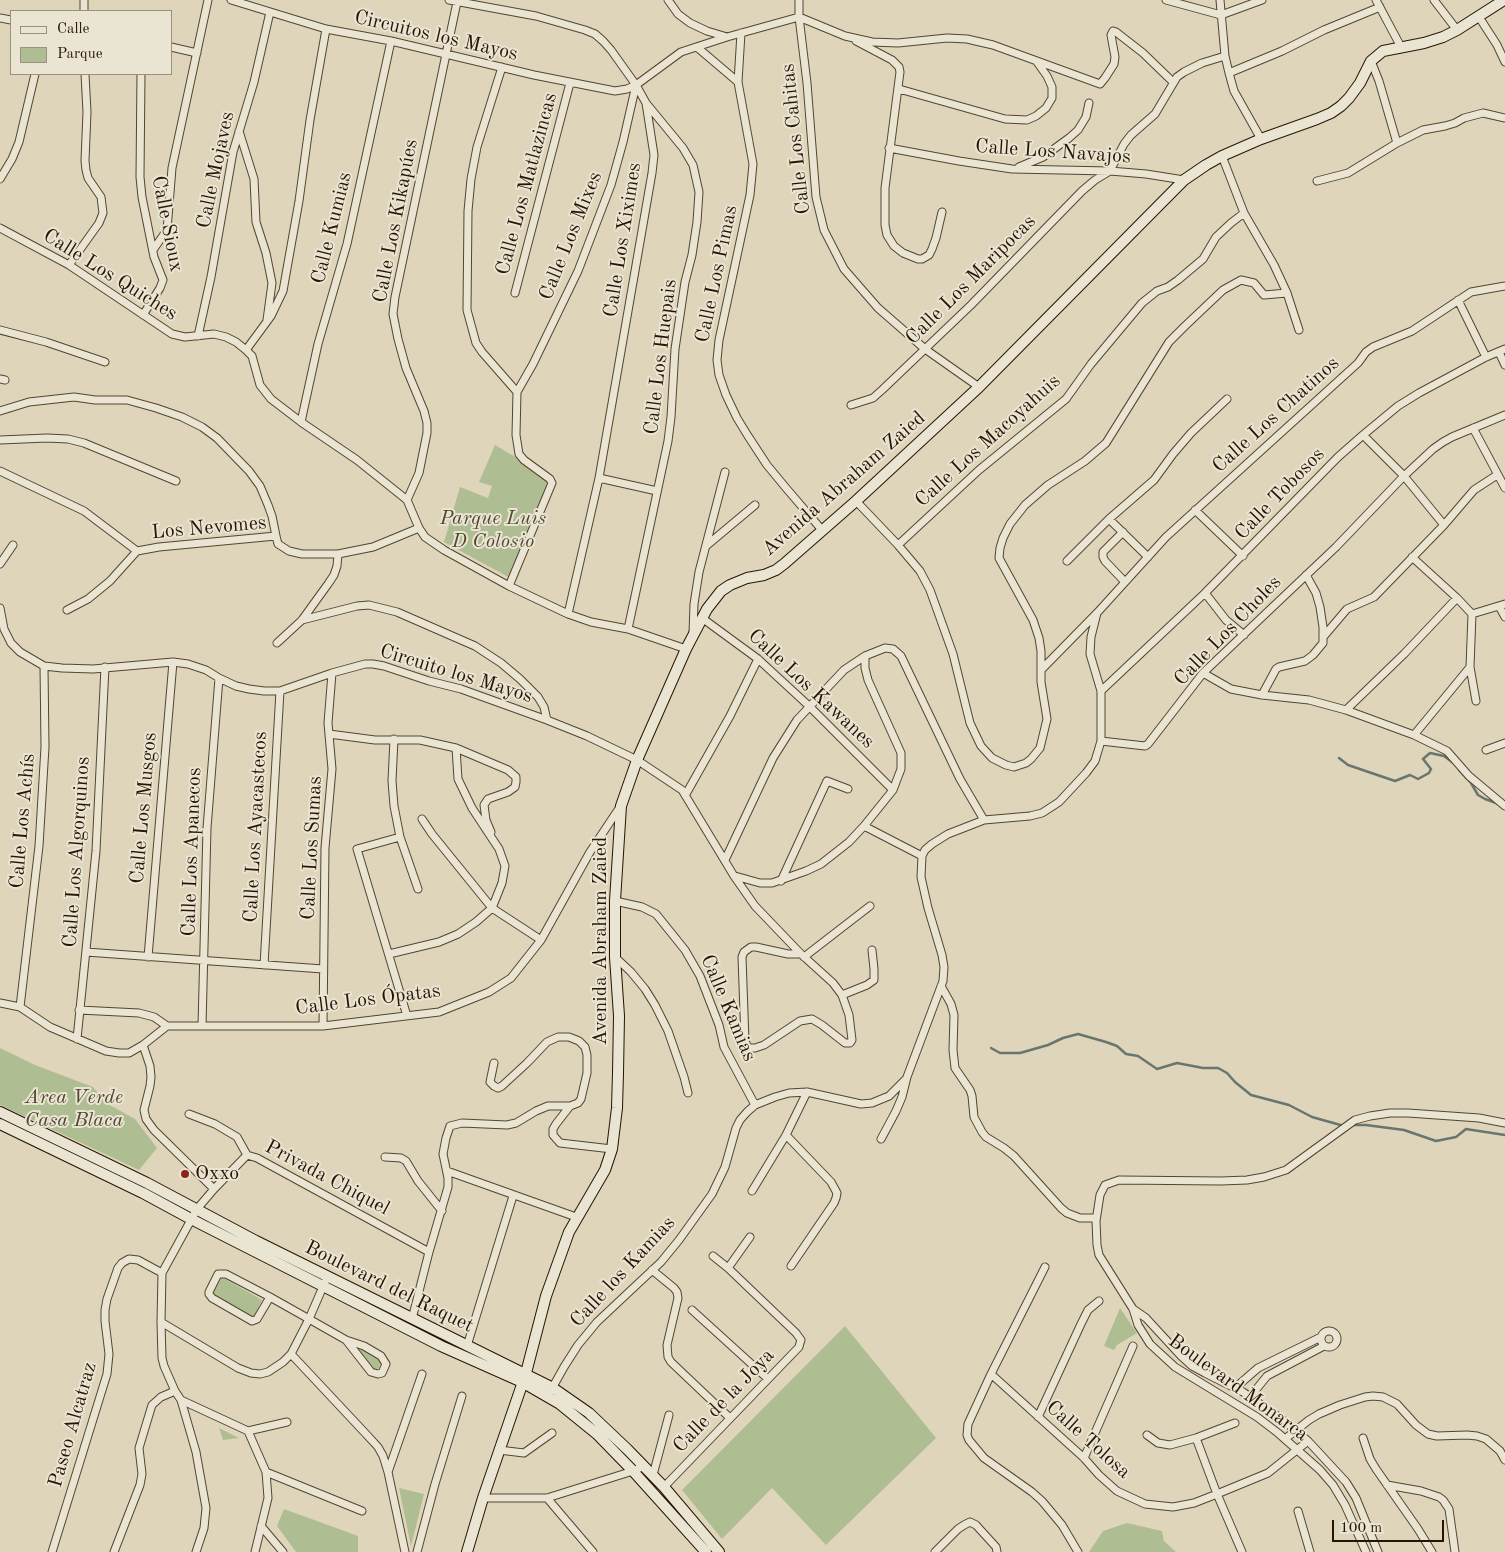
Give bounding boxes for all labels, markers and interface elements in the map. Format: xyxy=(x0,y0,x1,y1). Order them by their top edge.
street label: Circuitos los Mayos xyxy=(352,6,520,66)
legend xyxy=(10,10,172,75)
text: Calle xyxy=(57,22,89,37)
text: Parque xyxy=(57,47,103,62)
street label: Calle Los Cahitas xyxy=(776,62,816,216)
street label: Calle Los Matlazincas xyxy=(491,90,563,278)
street label: Calle Mojaves xyxy=(192,109,240,231)
street label: Calle Los Navajos xyxy=(974,135,1132,169)
street label: Calle Los Kikapúes xyxy=(368,137,424,305)
street label: Calle Los Xiximes xyxy=(599,161,647,319)
street label: Calle Los Mixes xyxy=(534,168,608,304)
street label: Calle Kumias xyxy=(307,170,357,286)
street label: Calle Sioux xyxy=(146,174,188,274)
street label: Calle Los Pimas xyxy=(691,203,743,345)
street label: Calle Los Maripocas xyxy=(901,210,1041,350)
street label: Calle Los Quiches xyxy=(38,224,182,326)
street label: Calle Los Huepais xyxy=(640,278,682,436)
street label: Calle Los Chatinos xyxy=(1208,352,1344,478)
street label: Calle Los Macoyahuis xyxy=(910,369,1066,513)
street label: Avenida Abraham Zaied xyxy=(757,406,931,562)
street label: Calle Tobosos xyxy=(1230,443,1330,545)
park label: Parque Luis D Colosio xyxy=(440,507,546,554)
street label: Los Nevomes xyxy=(150,511,268,545)
street label: Calle Los Choles xyxy=(1169,571,1287,691)
street label: Calle Los Kawanes xyxy=(743,624,879,754)
street label: Circuito los Mayos xyxy=(377,639,535,709)
street label: Calle Los Musgos xyxy=(125,731,163,885)
street label: Calle Los Ayacastecos xyxy=(239,731,273,923)
street label: Calle Los Achís xyxy=(5,752,41,890)
street label: Calle Los Algorquinos xyxy=(58,756,96,948)
street label: Calle Los Apanecos xyxy=(177,767,207,937)
street label: Calle Los Sumas xyxy=(296,775,328,921)
street label: Avenida Abraham Zaied xyxy=(589,837,613,1045)
street label: Calle Kamias xyxy=(695,951,761,1065)
street label: Calle Los Ópatas xyxy=(294,979,442,1021)
park label: Area Verde Casa Blaca xyxy=(25,1086,123,1133)
street label: Privada Chiquel xyxy=(260,1135,394,1221)
place label: Oxxo xyxy=(195,1162,239,1186)
marker: Oxxo xyxy=(179,1168,191,1180)
street label: Calle los Kamias xyxy=(565,1211,681,1333)
street label: Boulevard del Raquet xyxy=(301,1236,477,1338)
street label: Boulevard Monarca xyxy=(1163,1329,1313,1447)
street label: Calle de la Joya xyxy=(668,1344,780,1458)
street label: Paseo Alcatraz xyxy=(44,1360,102,1490)
street label: Calle Tolosa xyxy=(1041,1396,1135,1484)
scale bar xyxy=(1335,1510,1448,1542)
text: 100 m xyxy=(1340,1521,1382,1536)

